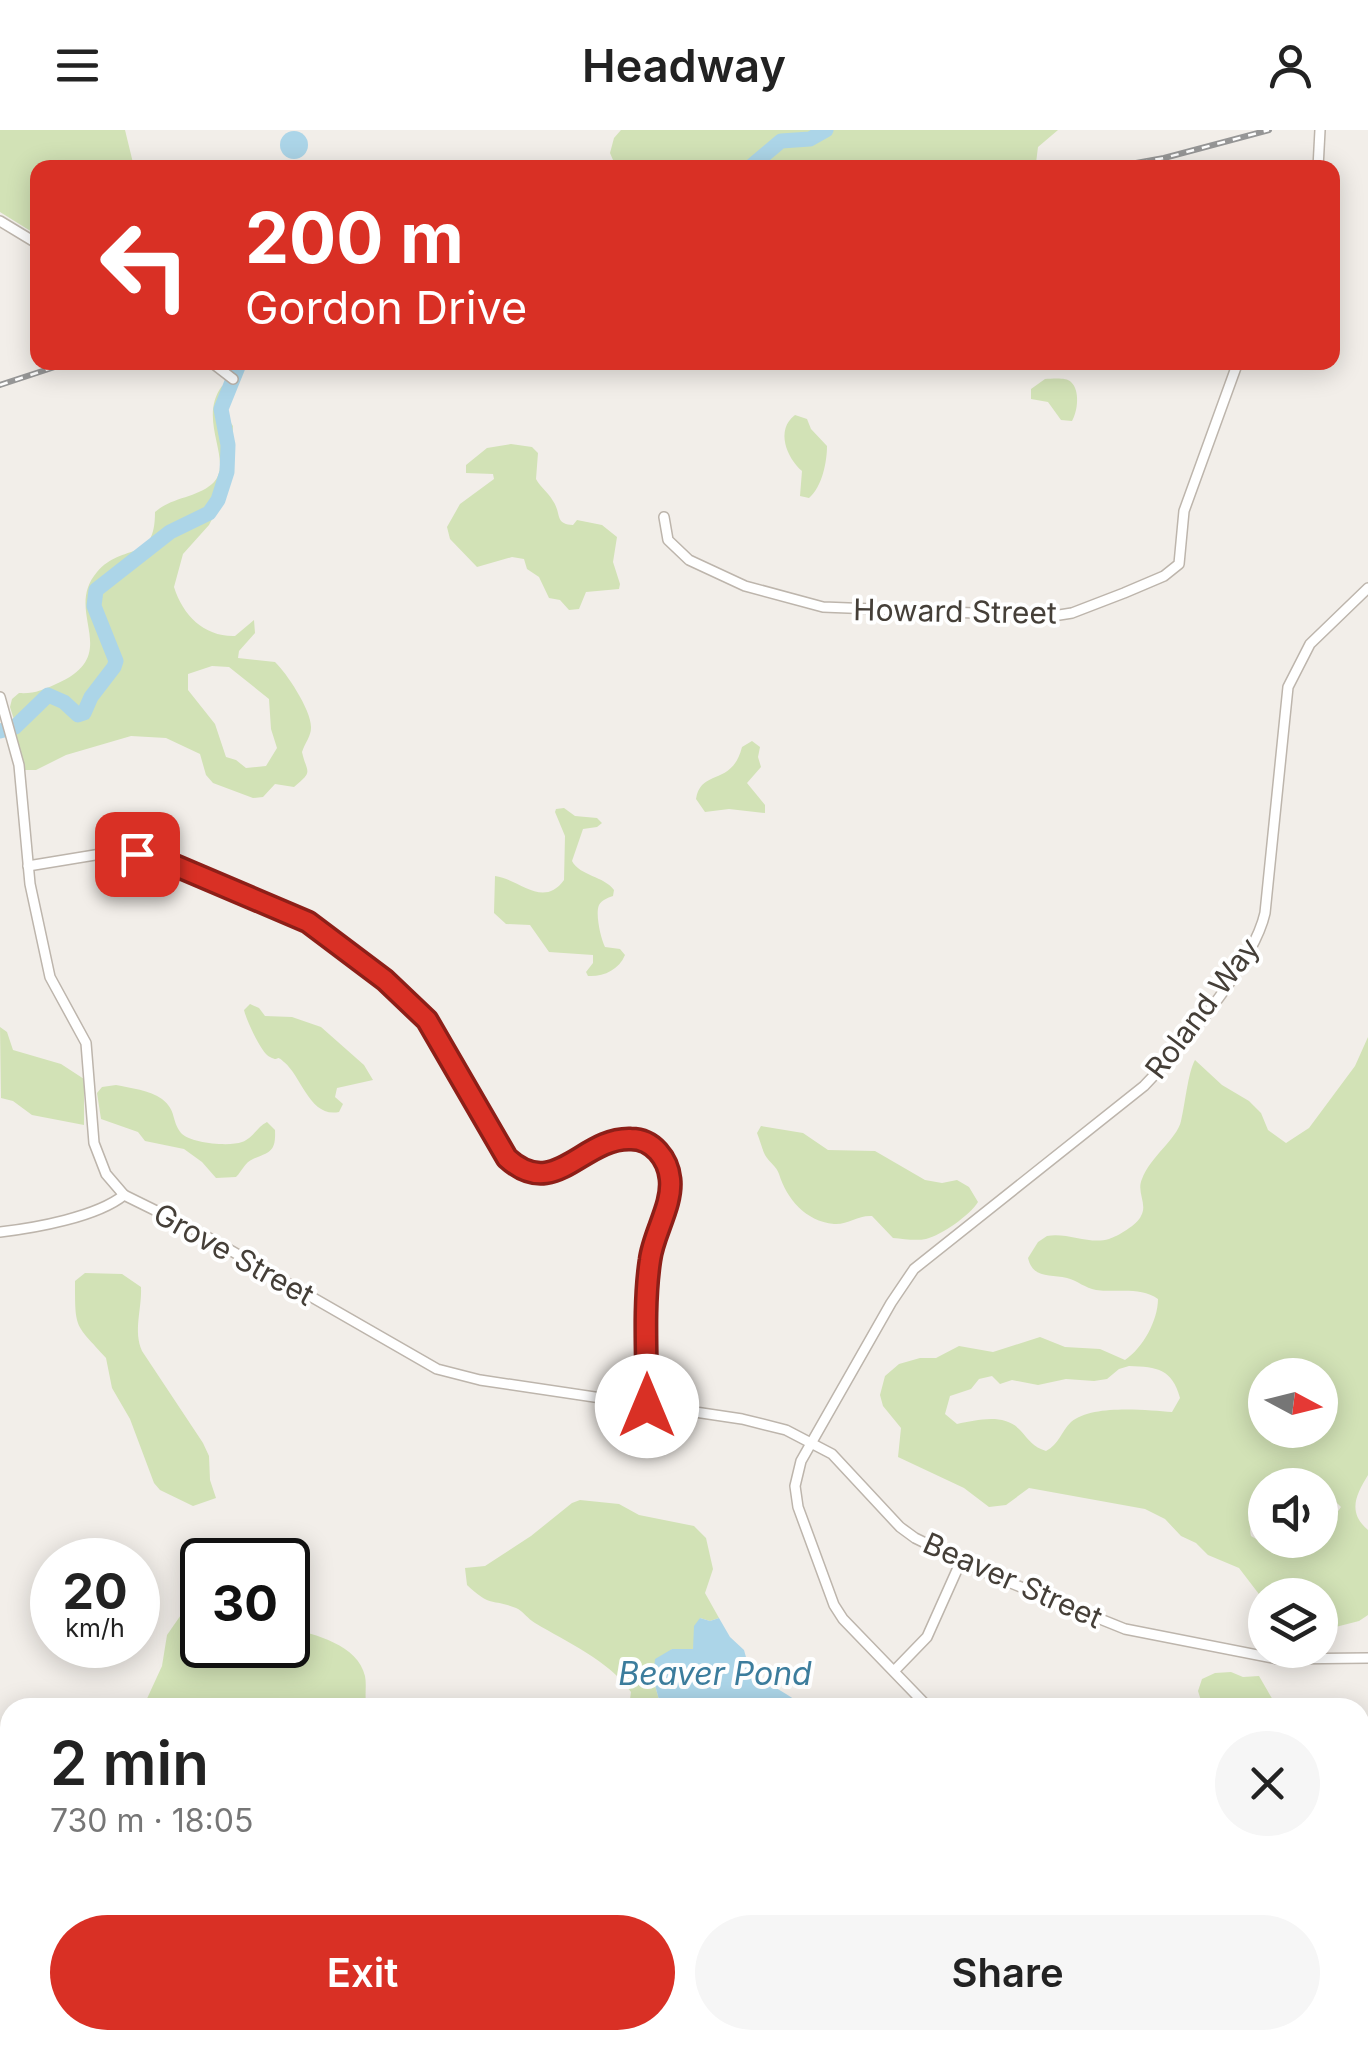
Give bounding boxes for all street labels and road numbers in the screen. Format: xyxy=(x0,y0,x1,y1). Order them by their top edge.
street label: Howard Street xyxy=(853,591,1057,631)
street label: Roland Way xyxy=(1137,930,1267,1085)
street label: Grove Street xyxy=(148,1195,320,1313)
street label: Beaver Street xyxy=(918,1525,1108,1636)

